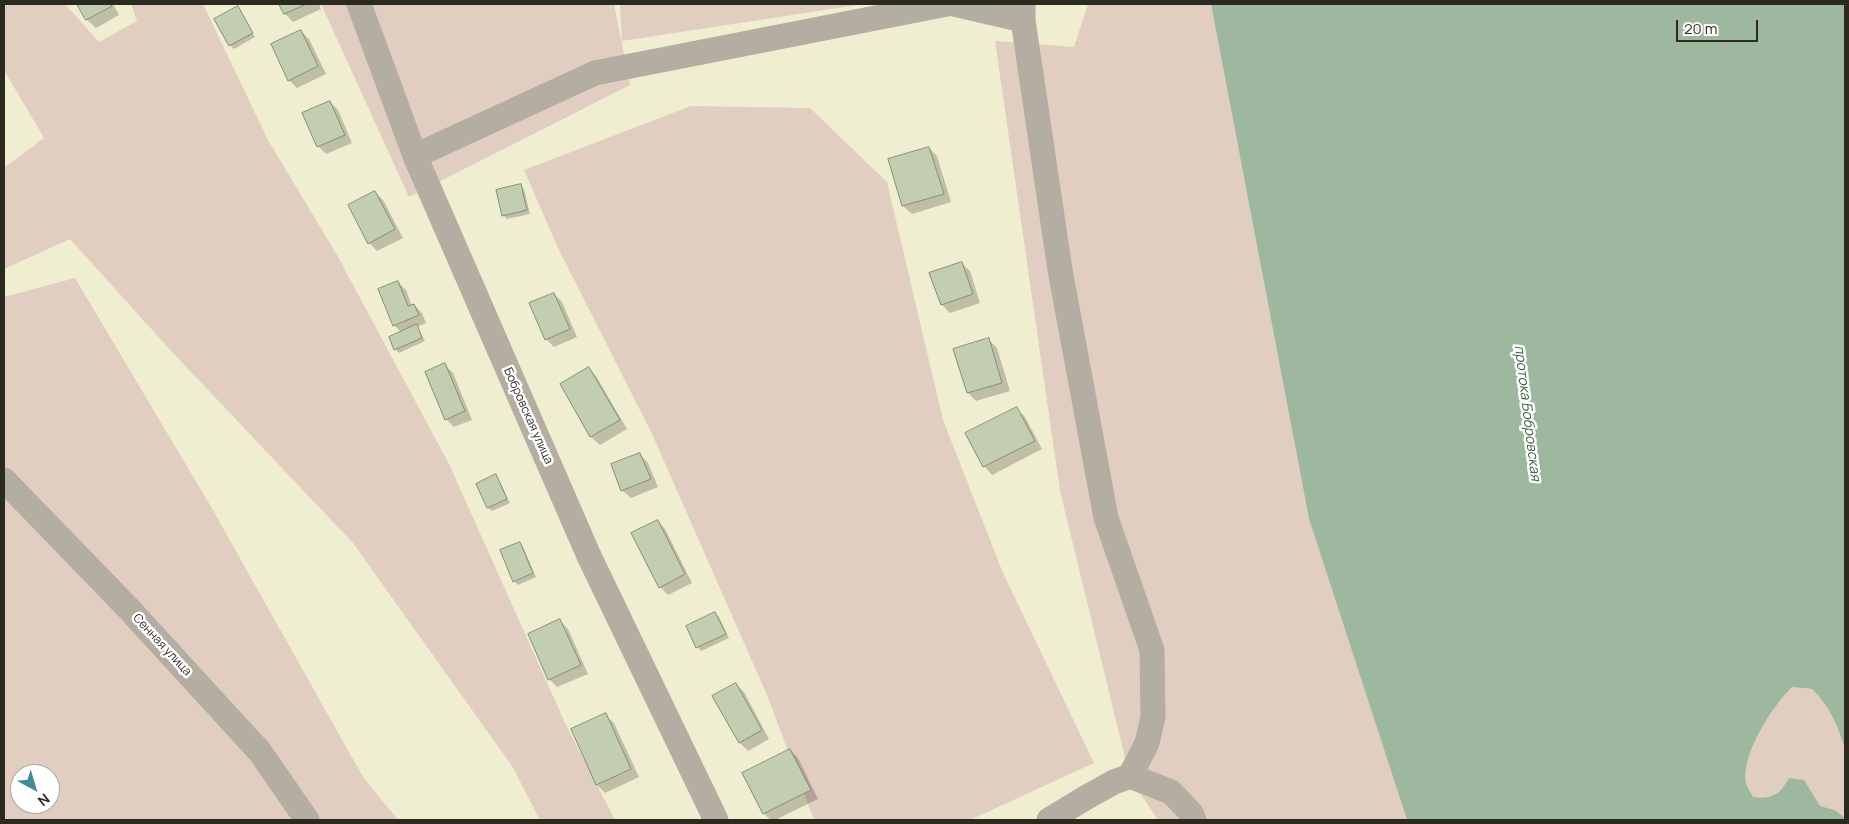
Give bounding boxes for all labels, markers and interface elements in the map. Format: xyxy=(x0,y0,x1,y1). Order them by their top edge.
scale bar xyxy=(1679,10,1762,42)
text: 20 m xyxy=(1684,18,1717,39)
water label: протока Бобровская xyxy=(1510,344,1544,482)
street label: Бобровская улица xyxy=(500,365,556,467)
street label: Сенная улица xyxy=(130,611,194,679)
north arrow xyxy=(10,764,60,814)
text: N xyxy=(34,790,54,811)

